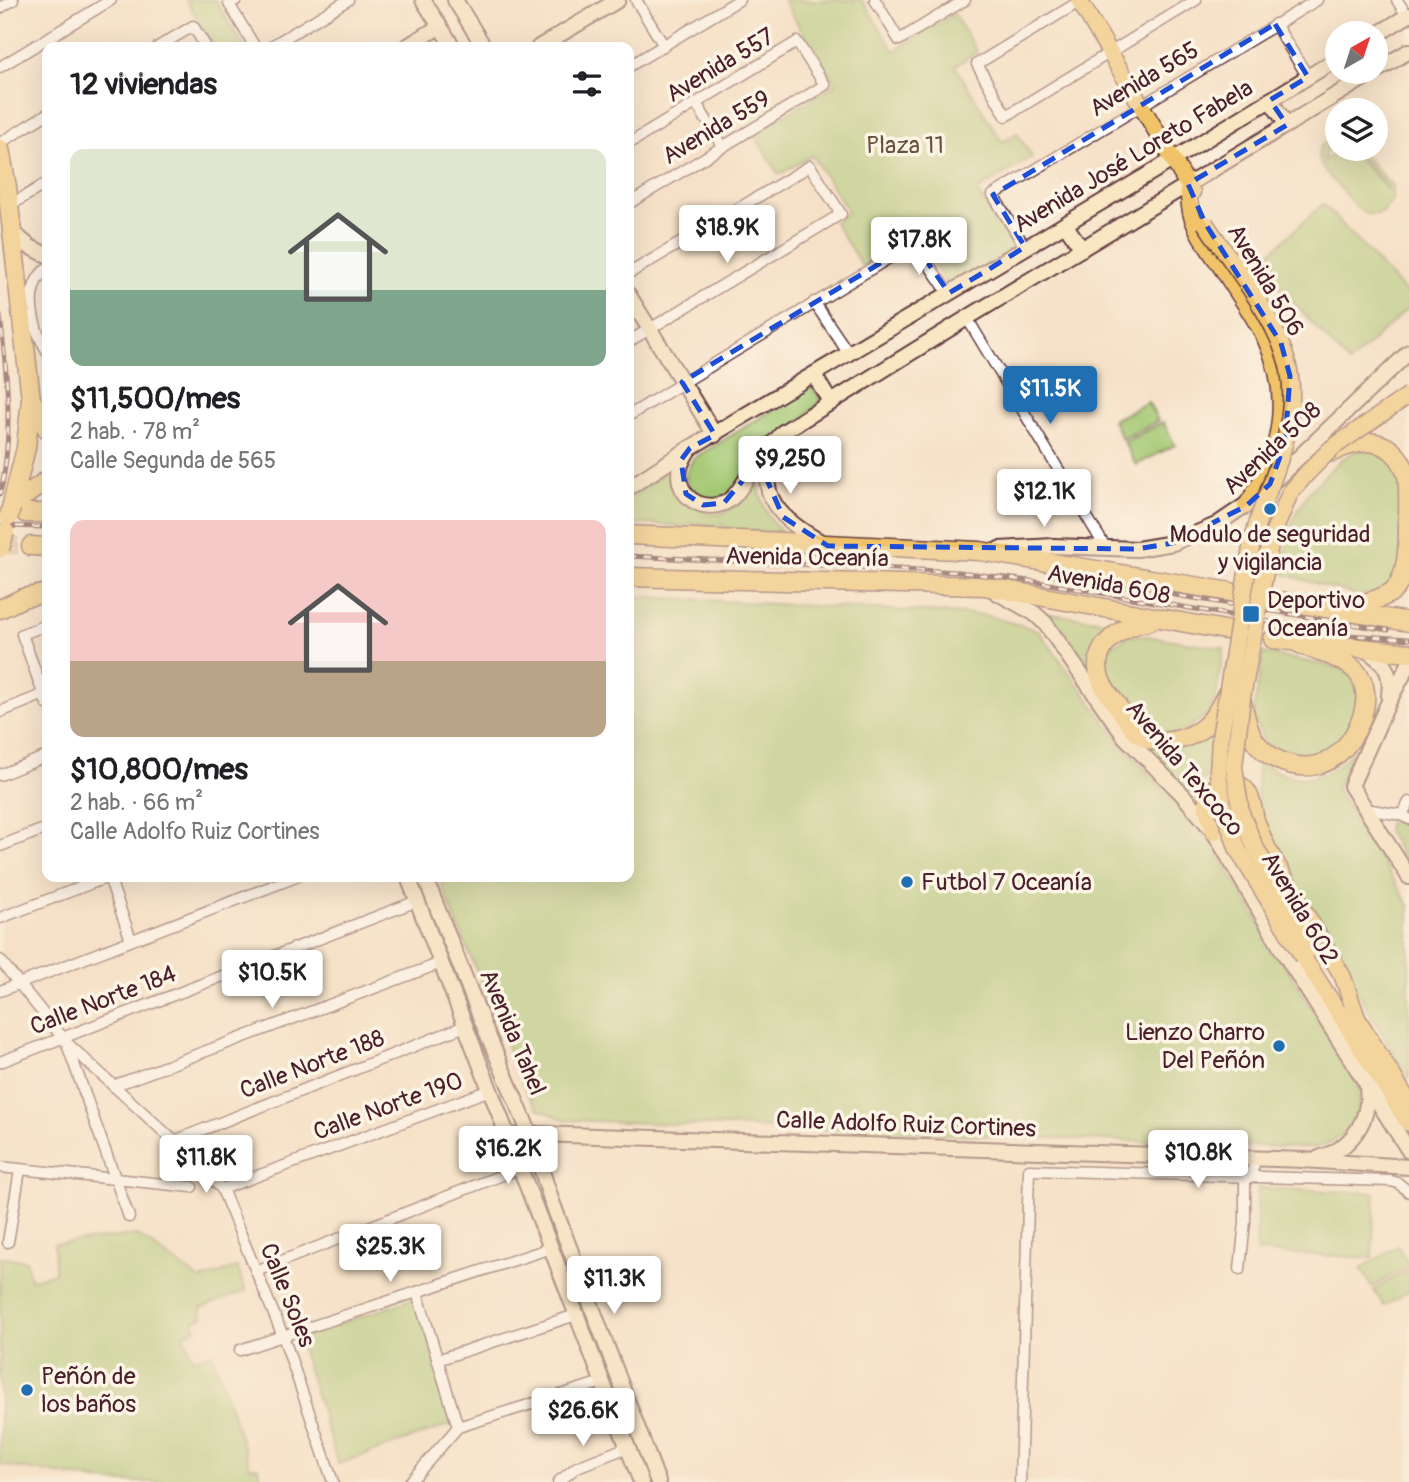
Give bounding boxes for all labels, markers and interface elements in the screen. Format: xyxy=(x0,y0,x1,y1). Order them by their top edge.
north arrow xyxy=(1325,21,1388,84)
map controls xyxy=(1325,21,1388,161)
street label: Avenida 557 xyxy=(661,22,780,109)
street label: Avenida 565 xyxy=(1084,36,1204,123)
icon: filters xyxy=(568,65,606,103)
text: 12 viviendas xyxy=(70,66,217,103)
street label: Avenida José Loreto Fabela xyxy=(1008,73,1258,239)
street label: Avenida 559 xyxy=(657,84,775,171)
button: layers xyxy=(1325,98,1388,161)
park label: Plaza 11 xyxy=(866,131,944,160)
icon: home xyxy=(275,194,401,320)
pin: $18.9K xyxy=(670,205,784,265)
text: $18.9K xyxy=(695,213,759,242)
pin: $17.8K xyxy=(862,218,976,277)
street label: Avenida 506 xyxy=(1221,219,1310,342)
text: $17.8K xyxy=(887,225,951,254)
pin: $11.5K xyxy=(993,366,1107,426)
text: $11.5K xyxy=(1019,374,1081,403)
text: $11,500/mes xyxy=(70,380,240,417)
street label: Avenida 508 xyxy=(1217,396,1327,501)
text: 2 hab. · 78 m² xyxy=(70,417,200,446)
pin: $9,250 xyxy=(733,436,847,496)
text: $9,250 xyxy=(754,444,826,473)
text: Calle Segunda de 565 xyxy=(70,446,276,475)
pin: $12.1K xyxy=(987,470,1101,529)
text: $12.1K xyxy=(1013,477,1075,506)
marker: Modulo de seguridad y vigilancia xyxy=(1262,501,1278,517)
place label: Modulo de seguridad y vigilancia xyxy=(1169,520,1371,577)
street label: Avenida Oceanía xyxy=(725,542,889,573)
street label: Avenida 608 xyxy=(1045,558,1173,611)
icon: home xyxy=(275,565,401,691)
place label: Deportivo Oceanía xyxy=(1267,586,1365,643)
marker: Deportivo Oceanía xyxy=(1241,604,1261,624)
street label: Avenida Texcoco xyxy=(1119,695,1250,842)
text: $10,800/mes xyxy=(70,751,248,788)
text: 2 hab. · 66 m² xyxy=(70,788,203,817)
text: Calle Adolfo Ruiz Cortines xyxy=(70,817,320,846)
street label: Avenida 602 xyxy=(1255,847,1344,970)
place label: Futbol 7 Oceanía xyxy=(921,868,1092,897)
marker: Futbol 7 Oceanía xyxy=(899,874,915,890)
pin: $10.5K xyxy=(215,950,329,1010)
text: $10.5K xyxy=(238,958,306,987)
street label: Calle Norte 184 xyxy=(26,959,180,1042)
street label: Avenida Tahel xyxy=(473,965,552,1100)
place label: Lienzo Charro Del Peñón xyxy=(1125,1018,1265,1075)
street label: Calle Norte 188 xyxy=(236,1024,389,1105)
marker: Lienzo Charro Del Peñón xyxy=(1271,1038,1287,1054)
street label: Calle Norte 190 xyxy=(309,1066,467,1147)
street label: Calle Adolfo Ruiz Cortines xyxy=(775,1105,1037,1144)
pin: $16.2K xyxy=(451,1126,565,1186)
pin: $10.8K xyxy=(1141,1130,1255,1190)
text: $16.2K xyxy=(475,1134,541,1163)
pin: $11.8K xyxy=(149,1136,263,1195)
text: $10.8K xyxy=(1164,1138,1232,1167)
text: $11.8K xyxy=(176,1143,236,1172)
pin: $25.3K xyxy=(333,1224,447,1284)
text: $25.3K xyxy=(355,1232,425,1261)
street label: Calle Soles xyxy=(254,1239,322,1352)
pin: $11.3K xyxy=(557,1256,671,1316)
text: $11.3K xyxy=(583,1264,645,1293)
place label: Peñón de los baños xyxy=(41,1362,136,1419)
marker: Peñón de los baños xyxy=(19,1382,35,1398)
pin: $26.6K xyxy=(526,1388,640,1448)
text: $26.6K xyxy=(547,1396,619,1425)

